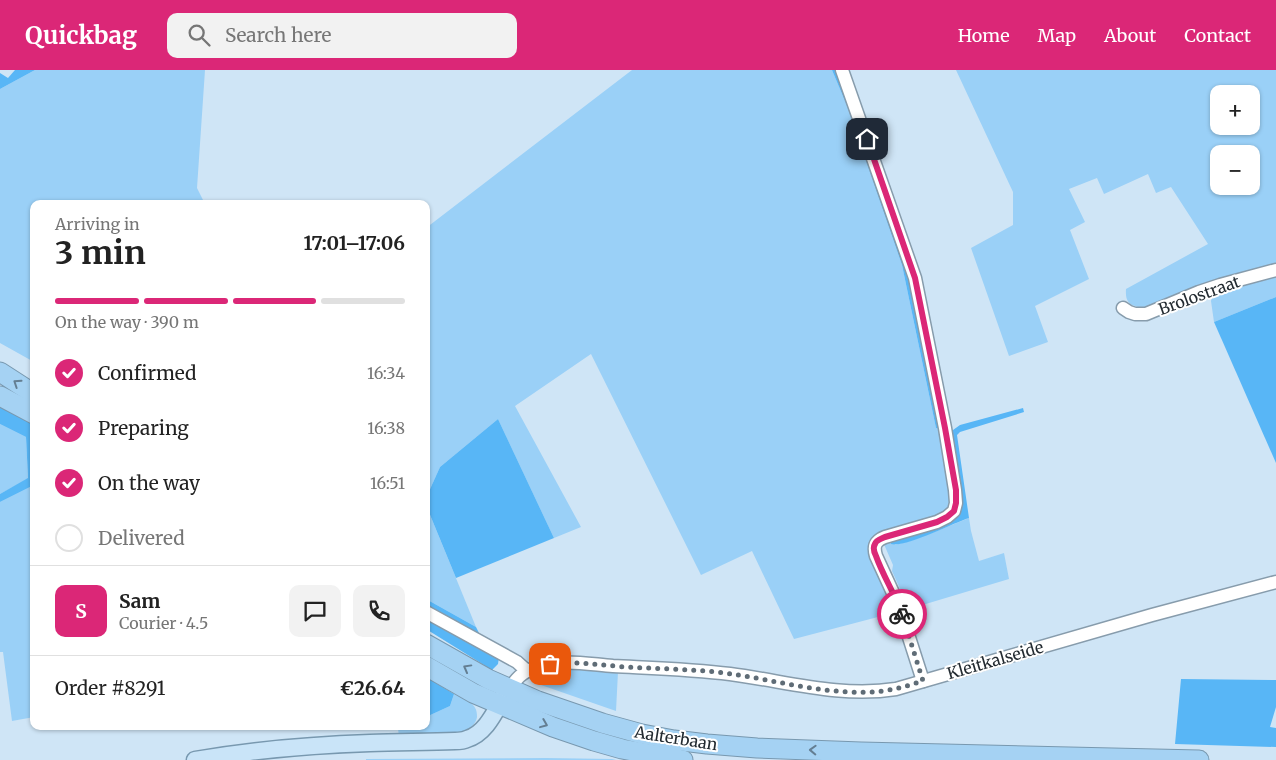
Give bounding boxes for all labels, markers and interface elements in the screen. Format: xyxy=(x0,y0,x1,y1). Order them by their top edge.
search box xyxy=(167,13,517,58)
text: Quickbag xyxy=(25,20,137,51)
icon: search xyxy=(185,21,213,49)
text: Search here xyxy=(225,23,331,47)
text: Home xyxy=(958,24,1010,47)
text: Map xyxy=(1038,24,1076,47)
text: About xyxy=(1104,24,1156,47)
text: Contact xyxy=(1184,24,1251,47)
map controls xyxy=(1210,85,1260,195)
button: + xyxy=(1210,85,1260,135)
pin xyxy=(846,118,888,160)
icon: home xyxy=(853,125,881,153)
button: − xyxy=(1210,145,1260,195)
text: Arriving in xyxy=(55,214,140,234)
text: 17:01–17:06 xyxy=(304,231,405,255)
text: 3 min xyxy=(55,233,146,273)
street label: Brolostraat xyxy=(1155,271,1243,319)
text: On the way · 390 m xyxy=(55,312,199,332)
icon: check xyxy=(55,359,83,387)
text: Confirmed xyxy=(98,361,196,385)
text: 16:34 xyxy=(367,363,405,383)
one-way arrow xyxy=(13,379,22,389)
icon: check xyxy=(55,414,83,442)
text: Preparing xyxy=(98,416,189,440)
text: 16:38 xyxy=(367,418,405,438)
icon: check xyxy=(55,469,83,497)
text: On the way xyxy=(98,471,200,495)
text: 16:51 xyxy=(370,473,405,493)
text: Delivered xyxy=(98,526,185,550)
button: chat xyxy=(289,585,341,637)
button: phone xyxy=(353,585,405,637)
text: Sam xyxy=(119,589,160,613)
courier xyxy=(877,589,927,639)
text: S xyxy=(75,599,87,623)
icon: bike xyxy=(888,600,916,628)
text: Courier · 4.5 xyxy=(119,613,208,633)
street label: Kleitkalseide xyxy=(944,637,1046,683)
pin xyxy=(529,643,571,685)
icon: bag xyxy=(536,650,564,678)
one-way arrow xyxy=(463,664,472,674)
text: Order #8291 xyxy=(55,676,165,700)
text: €26.64 xyxy=(340,676,405,700)
one-way arrow xyxy=(539,717,548,728)
street label: Aalterbaan xyxy=(632,721,719,754)
one-way arrow xyxy=(808,745,816,755)

